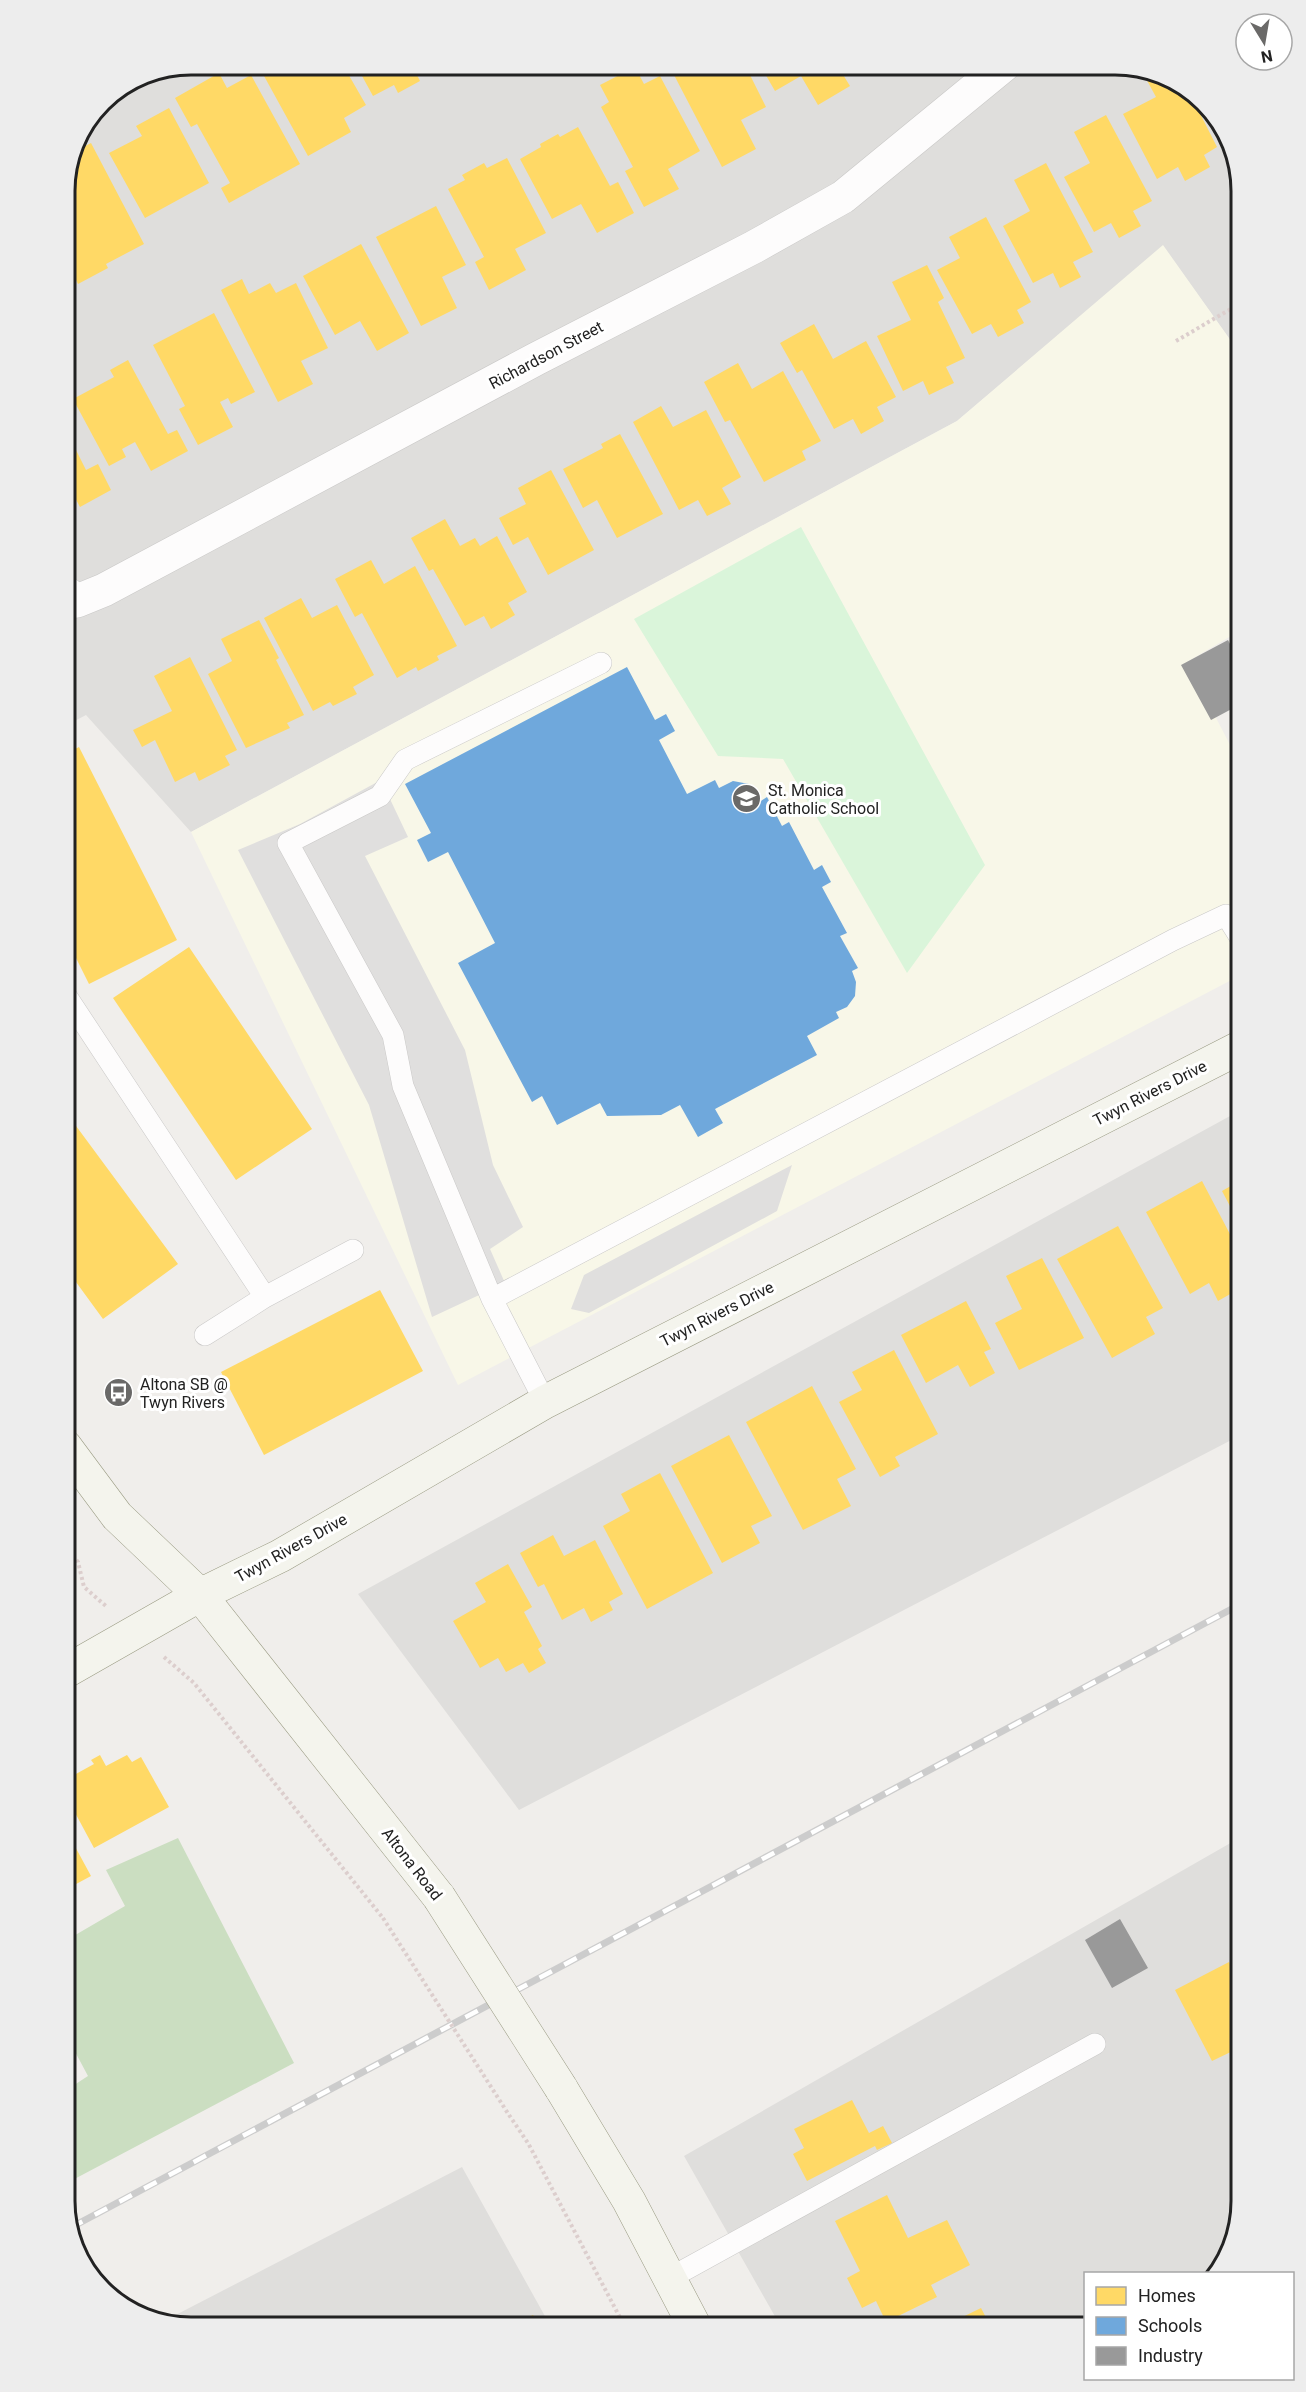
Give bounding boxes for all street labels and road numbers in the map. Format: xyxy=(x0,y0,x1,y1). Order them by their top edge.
street label: Richardson Street xyxy=(486,317,606,393)
street label: Twyn Rivers Drive xyxy=(1090,1056,1210,1130)
street label: Twyn Rivers Drive xyxy=(657,1277,777,1351)
street label: Twyn Rivers Drive xyxy=(232,1509,350,1587)
street label: Altona Road xyxy=(378,1824,446,1904)

